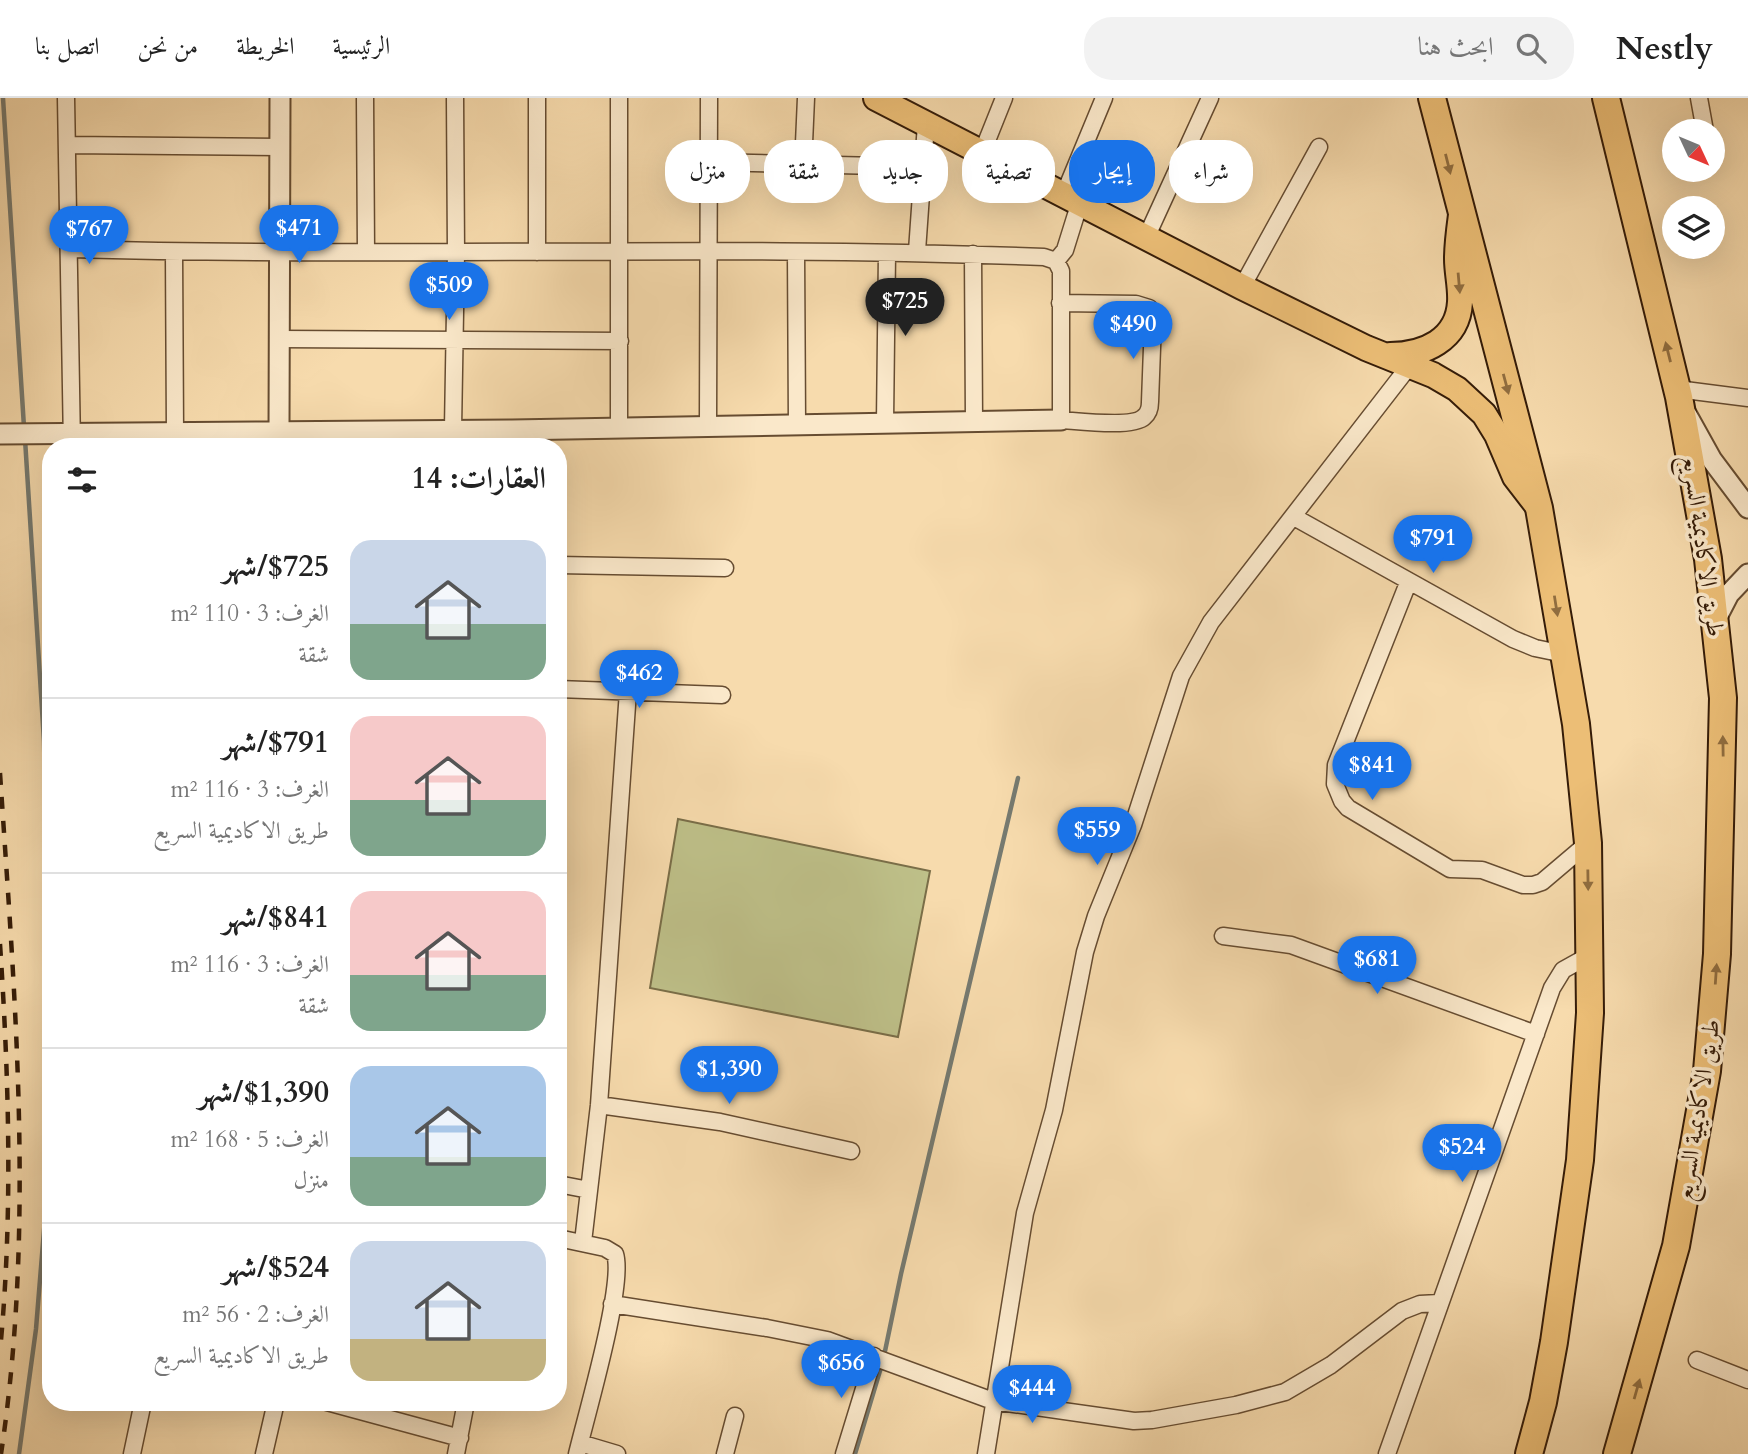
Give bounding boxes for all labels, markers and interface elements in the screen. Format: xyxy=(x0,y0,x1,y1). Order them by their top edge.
search box xyxy=(1084,17,1574,80)
text: Nestly xyxy=(1616,26,1713,71)
text: ابحث هنا xyxy=(1417,29,1494,64)
icon: search xyxy=(1512,29,1550,67)
text: اتصل بنا xyxy=(35,30,99,63)
text: من نحن xyxy=(137,30,198,63)
text: الخريطة xyxy=(236,30,295,63)
text: الرئيسية xyxy=(333,30,390,63)
north arrow xyxy=(1662,119,1726,182)
map controls xyxy=(1662,119,1725,259)
chip: منزل xyxy=(665,140,750,203)
chip: شقة xyxy=(764,140,844,203)
chip: جديد xyxy=(858,140,948,203)
chip: تصفية xyxy=(962,140,1055,203)
chip: إيجار xyxy=(1069,140,1155,203)
chip: شراء xyxy=(1169,140,1253,203)
one-way arrow xyxy=(1443,153,1454,175)
button: layers xyxy=(1662,196,1725,259)
pin: $767 xyxy=(48,206,130,266)
pin: $471 xyxy=(258,206,340,265)
text: $471 xyxy=(275,212,323,243)
text: $767 xyxy=(65,213,113,244)
pin: $509 xyxy=(408,262,490,322)
text: $509 xyxy=(425,269,473,300)
one-way arrow xyxy=(1454,272,1465,294)
pin: $725 xyxy=(864,278,946,338)
text: $725 xyxy=(881,285,929,316)
pin: $490 xyxy=(1092,302,1174,361)
text: $490 xyxy=(1109,308,1157,339)
one-way arrow xyxy=(1662,341,1673,363)
one-way arrow xyxy=(1502,374,1512,395)
street label: طريق الاكاديمية السريع xyxy=(1669,453,1732,640)
text: العقارات: 14 xyxy=(411,458,546,499)
icon: filters xyxy=(63,461,101,499)
pin: $791 xyxy=(1392,516,1474,575)
text: $791 xyxy=(1409,522,1457,553)
text: $725/شهر xyxy=(223,546,329,587)
icon: home xyxy=(406,568,490,652)
one-way arrow xyxy=(1551,595,1562,617)
text: الغرف: 3 · 110 m² xyxy=(170,598,329,629)
text: شقة xyxy=(299,639,329,670)
pin: $462 xyxy=(598,650,680,710)
text: $462 xyxy=(615,657,663,688)
text: $791/شهر xyxy=(223,722,329,763)
one-way arrow xyxy=(1717,735,1729,757)
pin: $841 xyxy=(1331,742,1413,802)
icon: home xyxy=(406,744,490,828)
text: $841 xyxy=(1348,749,1396,780)
text: الغرف: 3 · 116 m² xyxy=(170,774,329,805)
pin: $559 xyxy=(1056,808,1138,867)
text: $559 xyxy=(1073,814,1121,845)
text: طريق الاكاديمية السريع xyxy=(153,815,329,846)
one-way arrow xyxy=(1583,869,1594,891)
text: $841/شهر xyxy=(223,897,329,938)
icon: home xyxy=(406,919,490,1003)
pin: $681 xyxy=(1336,936,1418,996)
text: $681 xyxy=(1353,943,1401,974)
text: الغرف: 3 · 116 m² xyxy=(170,949,329,980)
one-way arrow xyxy=(1711,962,1722,984)
text: شقة xyxy=(299,990,329,1021)
street label: طريق الاكاديمية السريع xyxy=(1667,1017,1734,1204)
pin: $1,390 xyxy=(672,1046,786,1106)
text: $1,390 xyxy=(696,1053,762,1084)
text: $1,390/شهر xyxy=(198,1072,329,1113)
icon: home xyxy=(406,1094,490,1178)
text: الغرف: 5 · 168 m² xyxy=(170,1124,329,1155)
pin: $524 xyxy=(1421,1124,1503,1184)
text: $524 xyxy=(1438,1131,1486,1162)
text: منزل xyxy=(294,1165,329,1196)
text: $524/شهر xyxy=(223,1247,329,1288)
icon: home xyxy=(406,1269,490,1353)
text: الغرف: 2 · 56 m² xyxy=(182,1299,329,1330)
text: طريق الاكاديمية السريع xyxy=(153,1340,329,1371)
pin: $656 xyxy=(800,1340,882,1400)
text: $656 xyxy=(817,1347,865,1378)
pin: $444 xyxy=(991,1366,1073,1425)
text: $444 xyxy=(1008,1372,1056,1403)
one-way arrow xyxy=(1633,1378,1643,1399)

